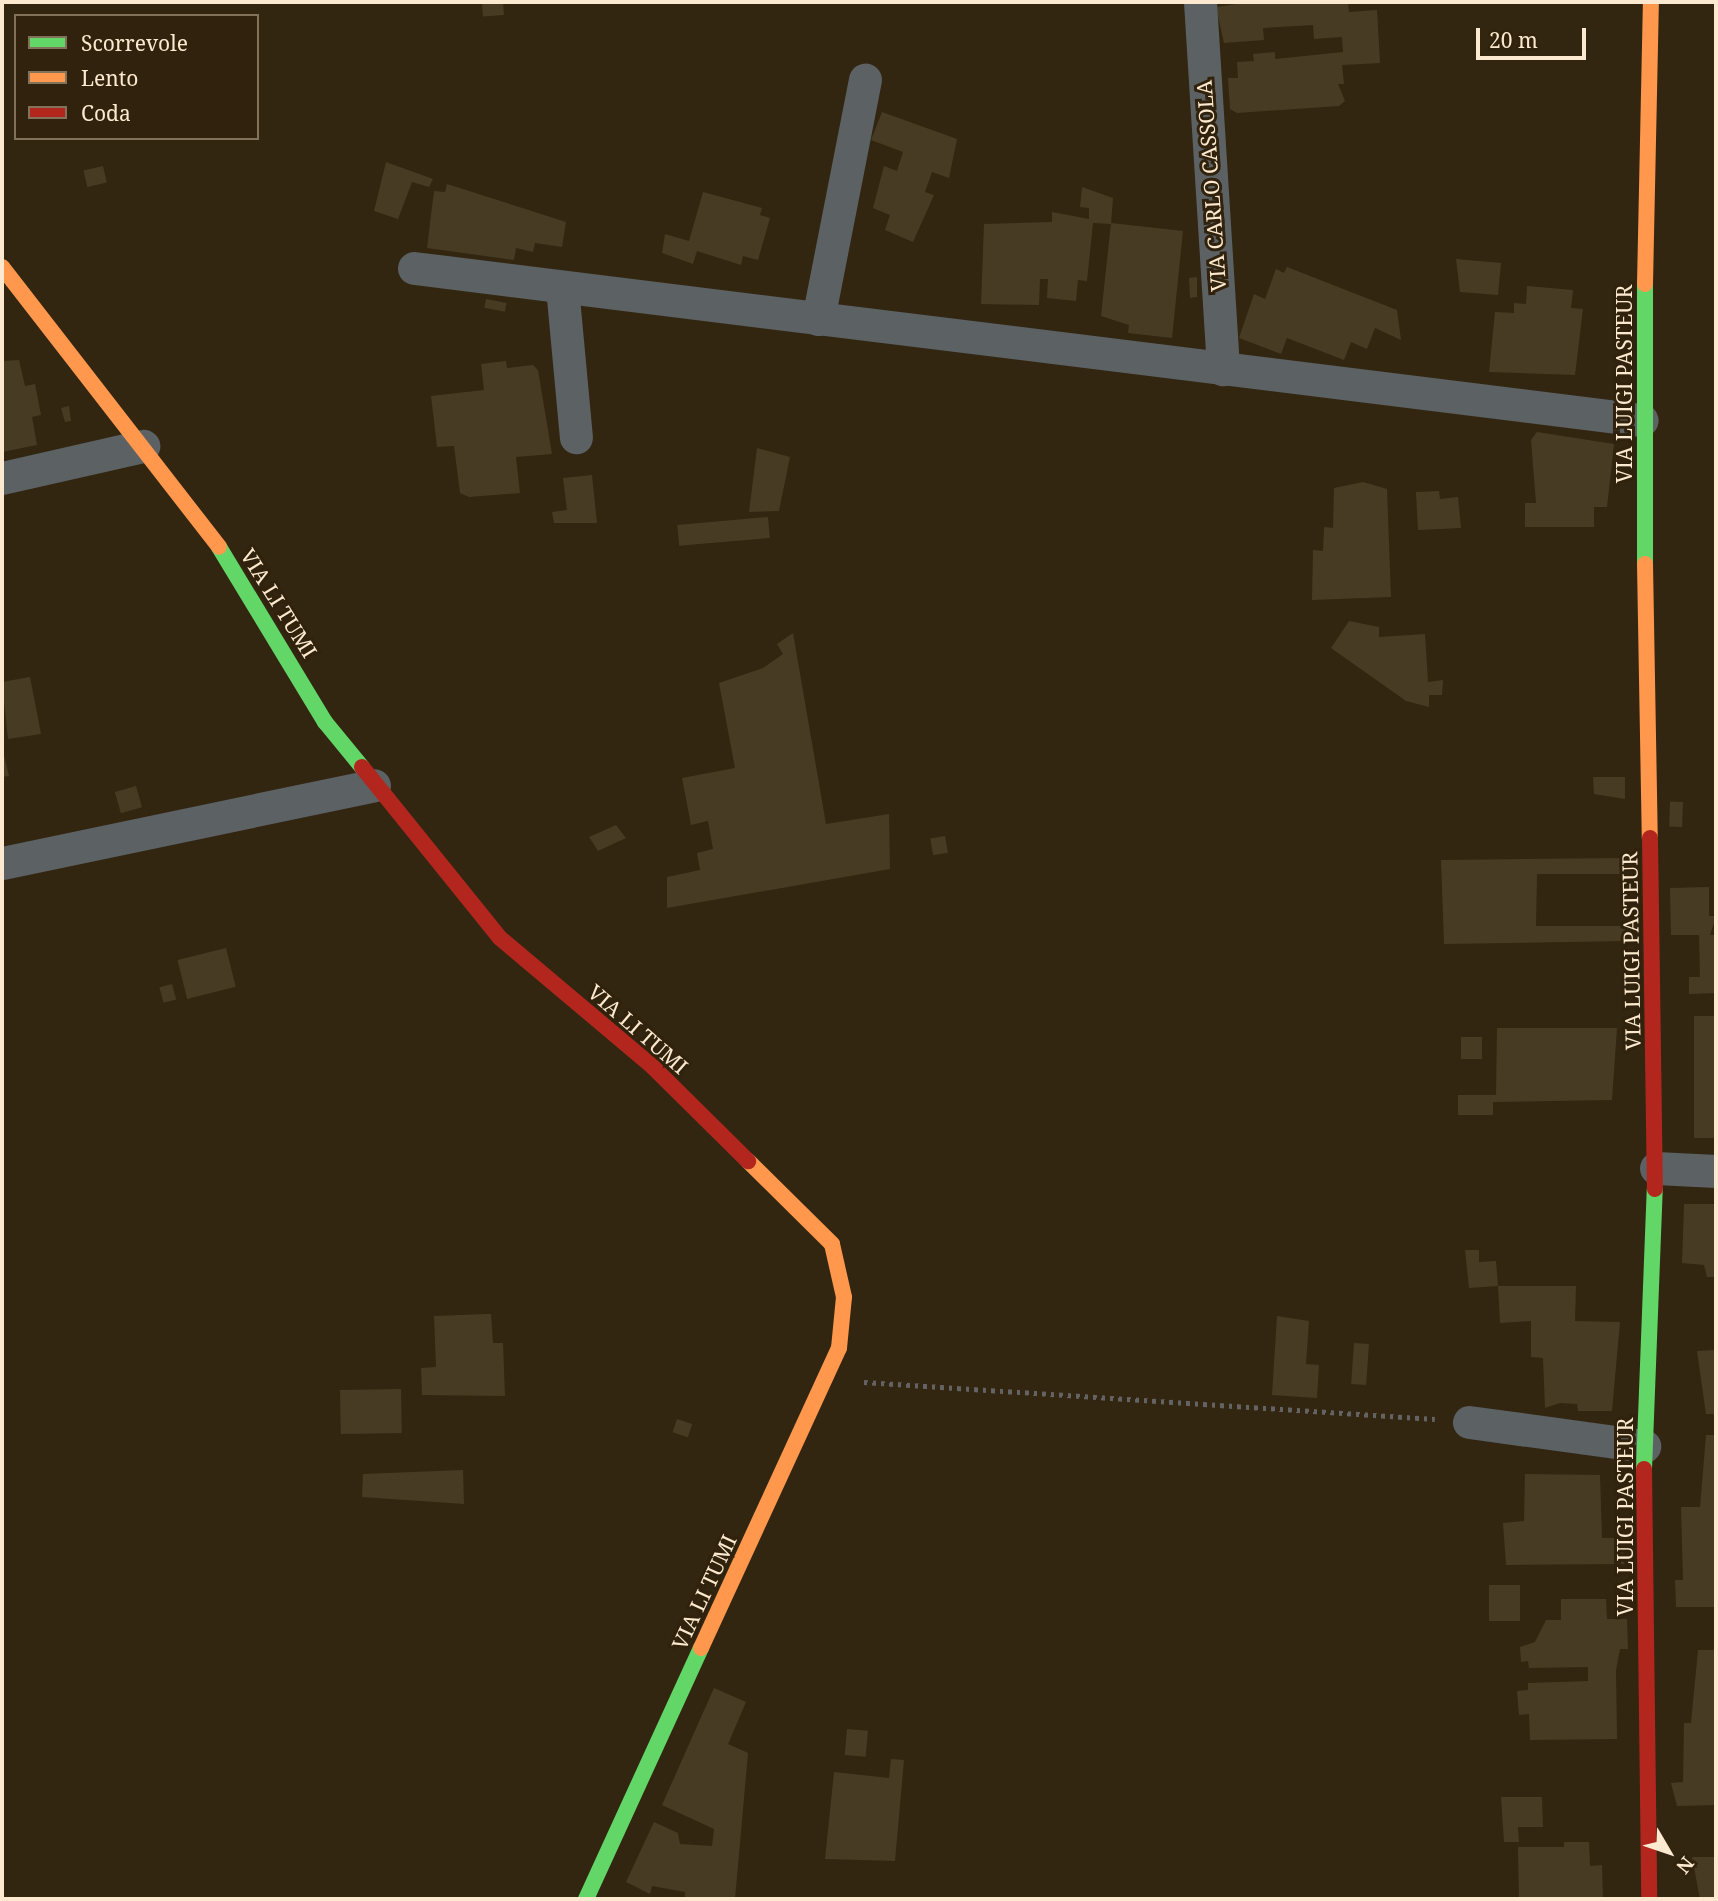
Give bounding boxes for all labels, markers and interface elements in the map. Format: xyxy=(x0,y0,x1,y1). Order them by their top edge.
legend xyxy=(14,14,259,140)
scale bar xyxy=(1480,14,1590,58)
text: 20 m xyxy=(1489,26,1538,54)
text: Scorrevole xyxy=(81,29,188,57)
text: Lento xyxy=(81,64,138,92)
street label: VIA CARLO CASSOLA xyxy=(1191,79,1231,293)
text: Coda xyxy=(81,99,131,127)
street label: VIA LUIGI PASTEUR xyxy=(1611,285,1637,483)
street label: VIA LI TUMI xyxy=(236,544,322,662)
street label: VIA LUIGI PASTEUR xyxy=(1617,852,1645,1050)
street label: VIA LI TUMI xyxy=(583,979,693,1079)
street label: VIA LUIGI PASTEUR xyxy=(1612,1418,1638,1616)
street label: VIA LI TUMI xyxy=(666,1531,742,1653)
north arrow xyxy=(1634,1817,1704,1887)
text: N xyxy=(1671,1851,1700,1879)

